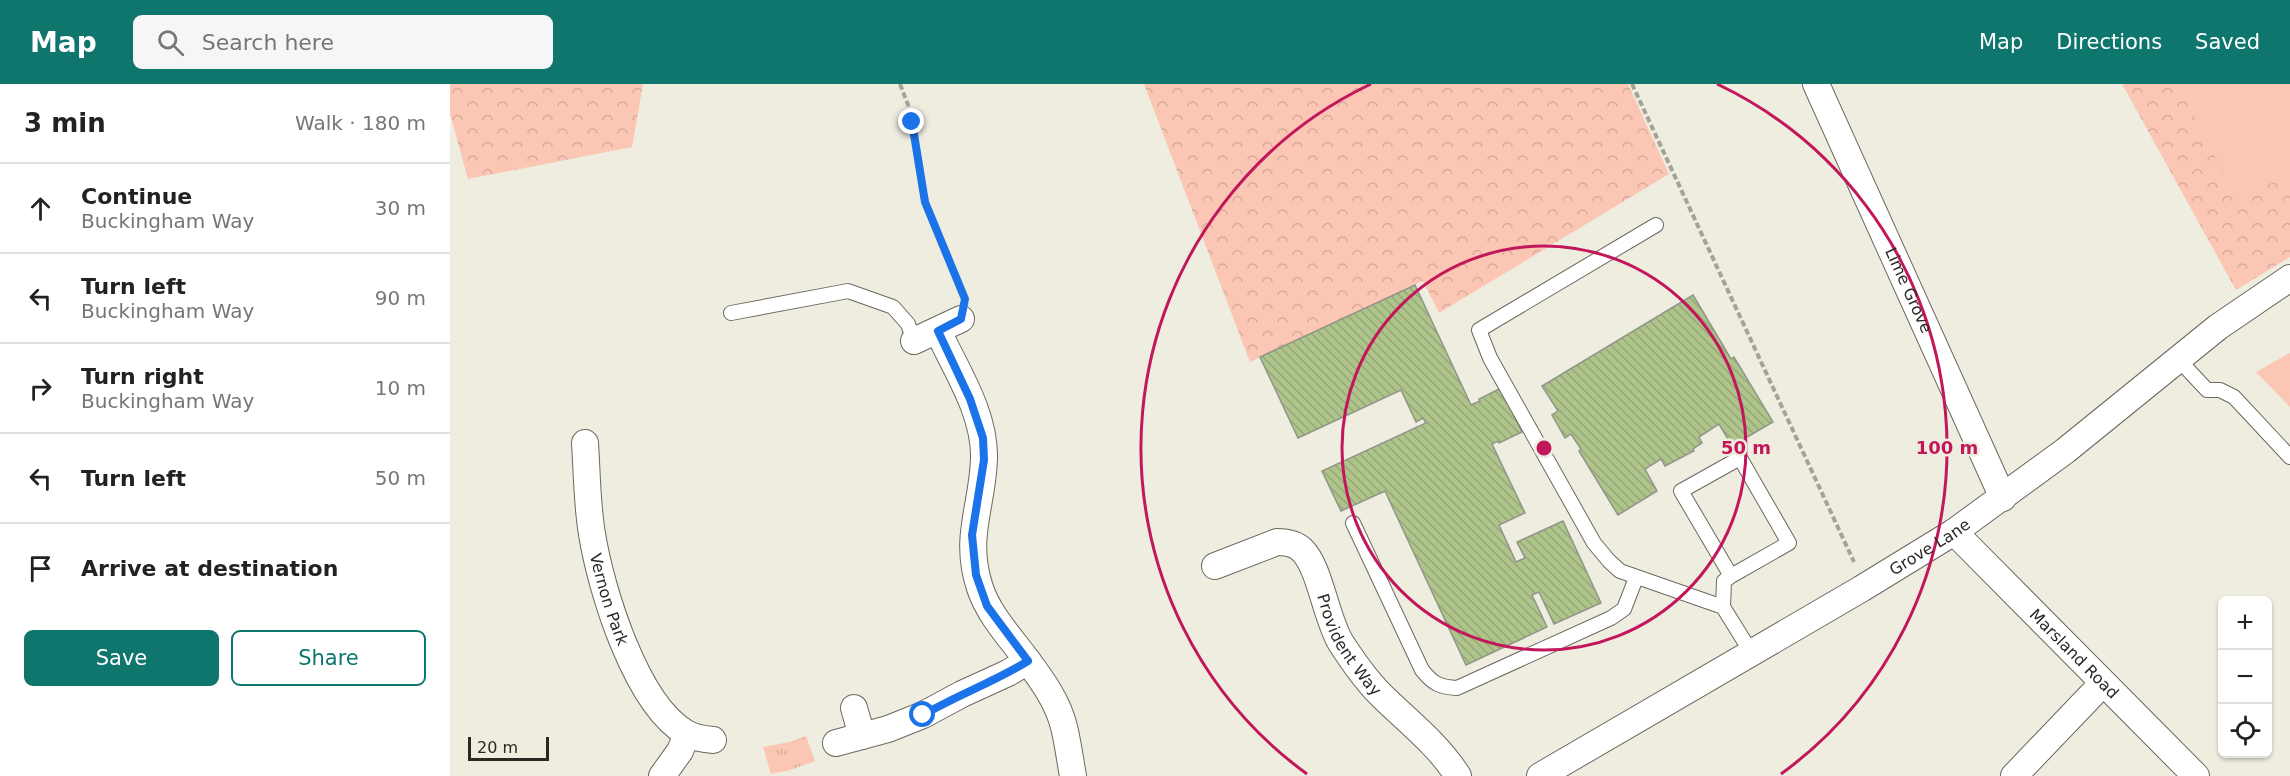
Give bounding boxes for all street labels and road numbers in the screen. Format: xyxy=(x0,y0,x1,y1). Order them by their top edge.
street label: Lime Grove xyxy=(1881,244,1936,336)
street label: Grove Lane xyxy=(1886,515,1974,579)
street label: Vernon Park xyxy=(586,552,633,649)
street label: Provident Way xyxy=(1313,591,1385,700)
street label: Marsland Road xyxy=(2026,605,2122,702)

